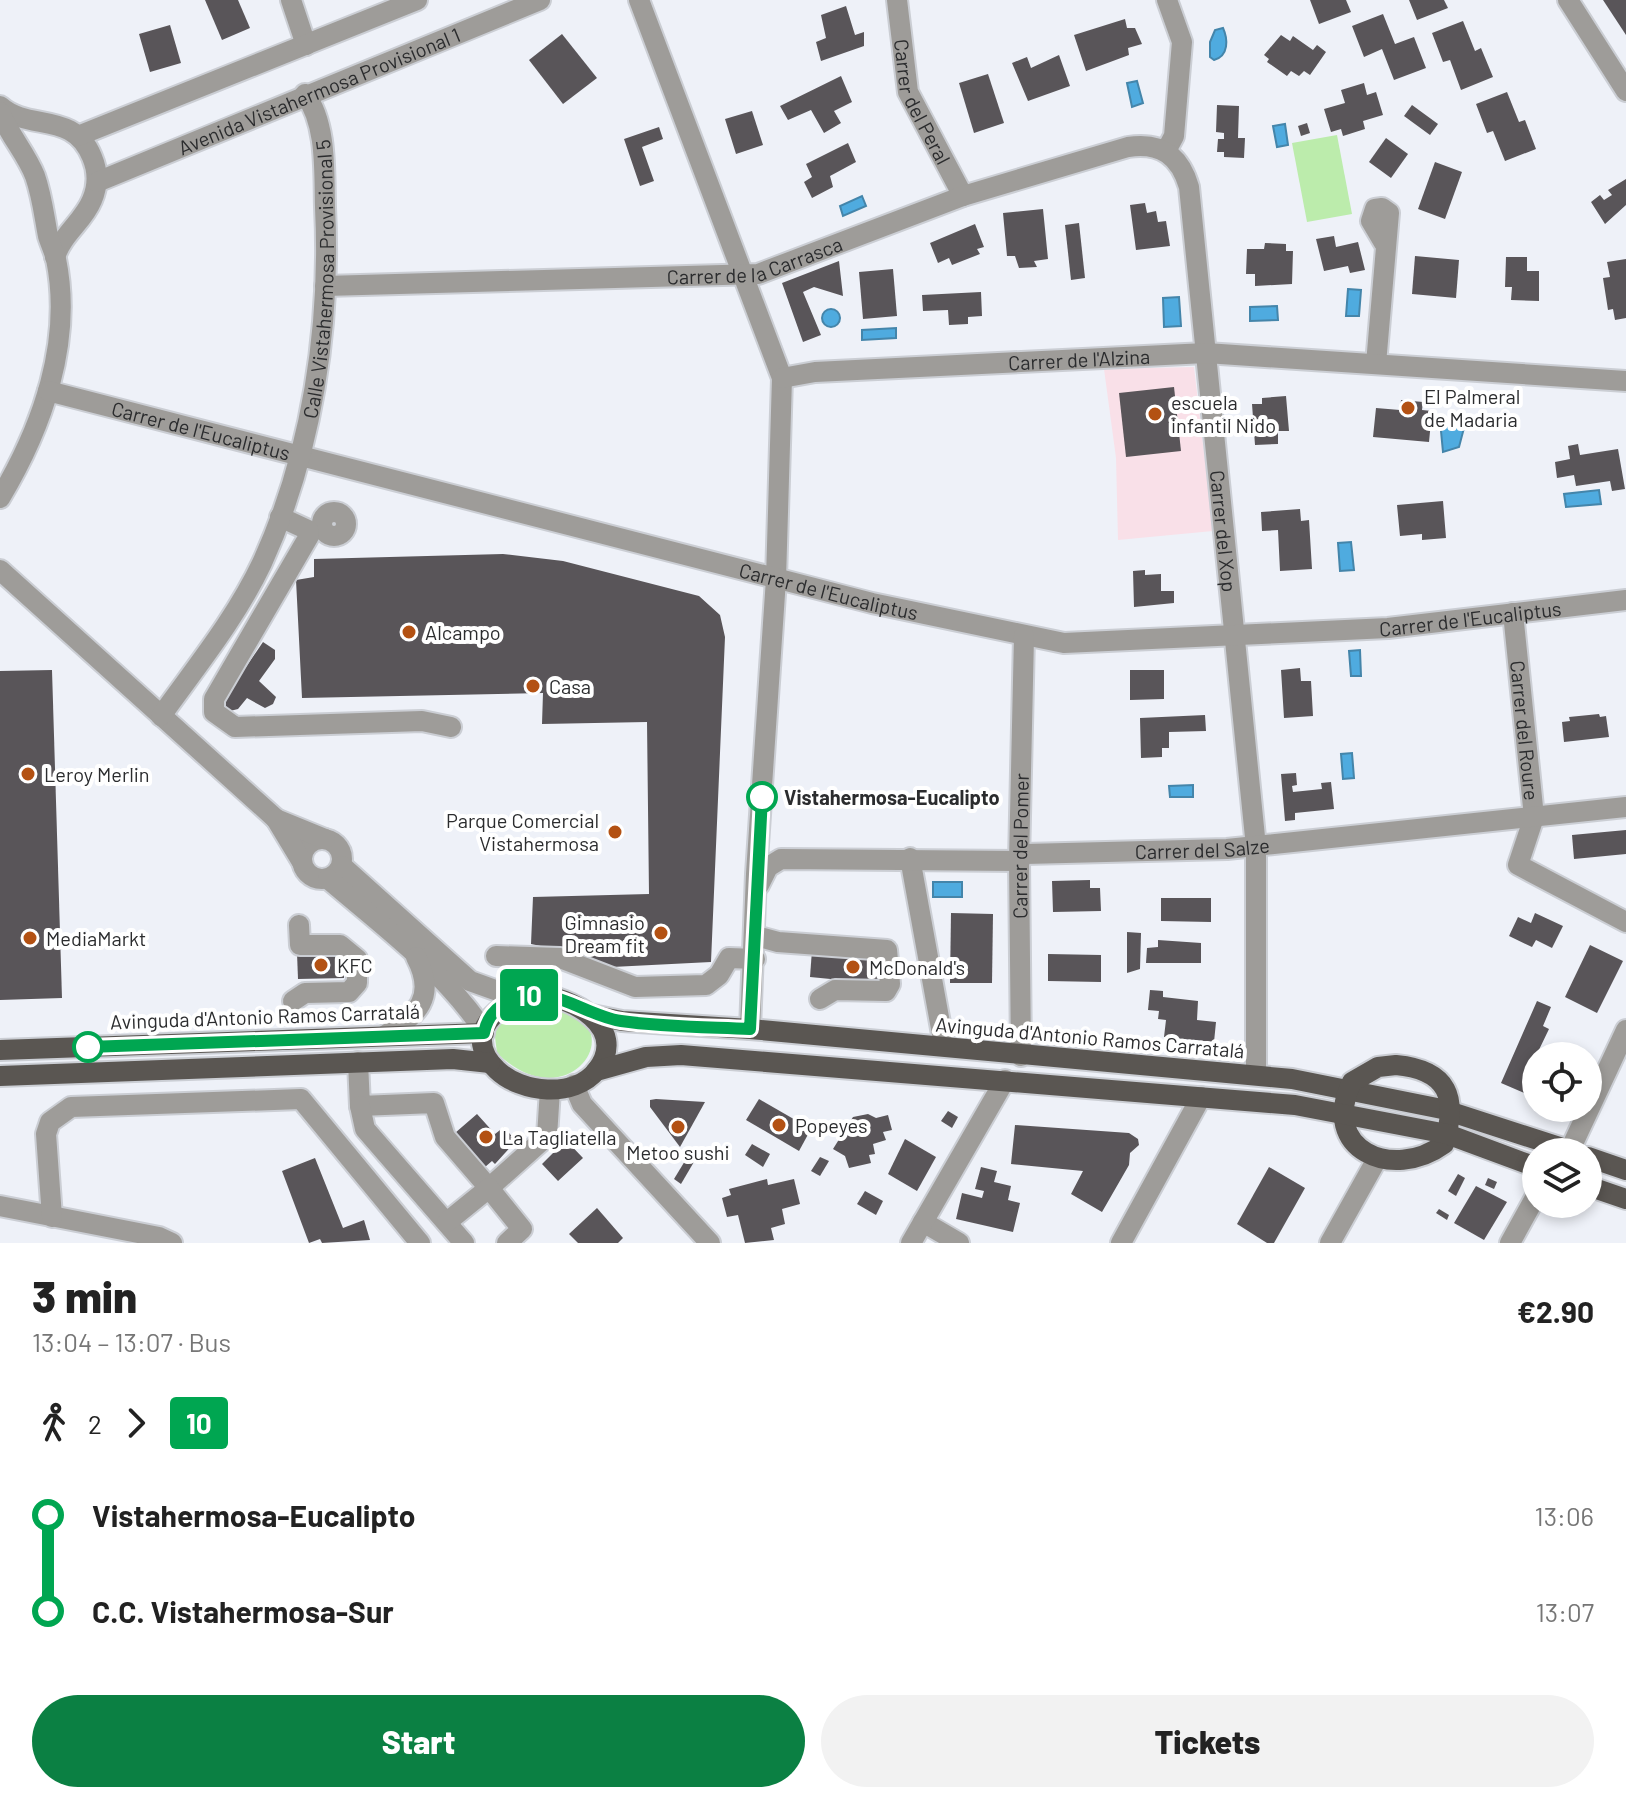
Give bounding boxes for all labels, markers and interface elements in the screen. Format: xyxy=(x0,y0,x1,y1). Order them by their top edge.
street label: Avenida Vistahermosa Provisional 1 xyxy=(174,22,464,159)
street label: Carrer del Peral xyxy=(890,38,956,168)
street label: Calle Vistahermosa Provisional 5 xyxy=(297,138,338,420)
street label: Carrer de la Carrasca xyxy=(666,231,845,289)
street label: Carrer de l'Alzina xyxy=(1008,344,1151,375)
place label: El Palmeral de Madaria xyxy=(1424,384,1520,431)
place label: escuela infantil Nido xyxy=(1171,390,1276,437)
street label: Carrer de l'Eucaliptus xyxy=(109,396,293,465)
marker: El Palmeral de Madaria xyxy=(1399,399,1417,417)
marker: escuela infantil Nido xyxy=(1146,405,1164,423)
street label: Carrer del Xop xyxy=(1206,469,1242,593)
street label: Carrer de l'Eucaliptus xyxy=(737,557,920,624)
street label: Carrer de l'Eucaliptus xyxy=(1378,596,1563,640)
place label: Alcampo xyxy=(425,620,501,644)
marker: Alcampo xyxy=(400,623,418,641)
street label: Carrer del Roure xyxy=(1506,659,1544,802)
place label: Casa xyxy=(549,674,591,698)
marker: Casa xyxy=(524,677,542,695)
place label: Leroy Merlin xyxy=(44,762,150,786)
marker: Leroy Merlin xyxy=(19,765,37,783)
street label: Carrer del Pomer xyxy=(1007,773,1033,919)
marker: Vistahermosa-Eucalipto xyxy=(747,782,777,812)
place label: Vistahermosa-Eucalipto xyxy=(784,785,1000,809)
place label: Parque Comercial Vistahermosa xyxy=(446,808,599,855)
marker: Parque Comercial Vistahermosa xyxy=(606,823,624,841)
street label: Carrer del Salze xyxy=(1135,833,1271,863)
place label: Gimnasio Dream fit xyxy=(564,910,645,957)
marker: Gimnasio Dream fit xyxy=(652,924,670,942)
place label: MediaMarkt xyxy=(46,926,146,950)
marker: MediaMarkt xyxy=(21,929,39,947)
place label: KFC xyxy=(337,953,373,977)
place label: McDonald's xyxy=(869,955,965,979)
marker: KFC xyxy=(312,956,330,974)
marker: McDonald's xyxy=(844,958,862,976)
line badge: 10 xyxy=(493,969,565,1021)
text: 10 xyxy=(516,978,542,1012)
street label: Avinguda d'Antonio Ramos Carratalá xyxy=(110,999,420,1033)
street label: Avinguda d'Antonio Ramos Carratalá xyxy=(935,1012,1245,1062)
unlabelled marker xyxy=(73,1032,103,1062)
map controls xyxy=(1522,1042,1602,1218)
button: locate xyxy=(1522,1042,1602,1122)
place label: Popeyes xyxy=(795,1113,868,1137)
marker: Popeyes xyxy=(770,1116,788,1134)
marker: Metoo sushi xyxy=(669,1118,687,1136)
place label: La Tagliatella xyxy=(502,1125,616,1149)
marker: La Tagliatella xyxy=(477,1128,495,1146)
button: layers xyxy=(1522,1138,1602,1218)
place label: Metoo sushi xyxy=(626,1140,730,1164)
text: 3 min xyxy=(32,1269,137,1322)
text: €2.90 xyxy=(1517,1293,1594,1329)
text: 13:04 – 13:07 · Bus xyxy=(32,1326,231,1357)
icon: walk xyxy=(32,1401,76,1445)
icon: forward xyxy=(114,1401,158,1445)
text: 10 xyxy=(186,1406,212,1440)
text: 2 xyxy=(88,1408,102,1439)
text: Vistahermosa-Eucalipto xyxy=(92,1497,415,1533)
text: 13:06 xyxy=(1535,1500,1594,1531)
text: C.C. Vistahermosa-Sur xyxy=(92,1593,394,1629)
text: 13:07 xyxy=(1536,1596,1594,1627)
button: Start xyxy=(32,1695,805,1787)
button: Tickets xyxy=(821,1695,1594,1787)

